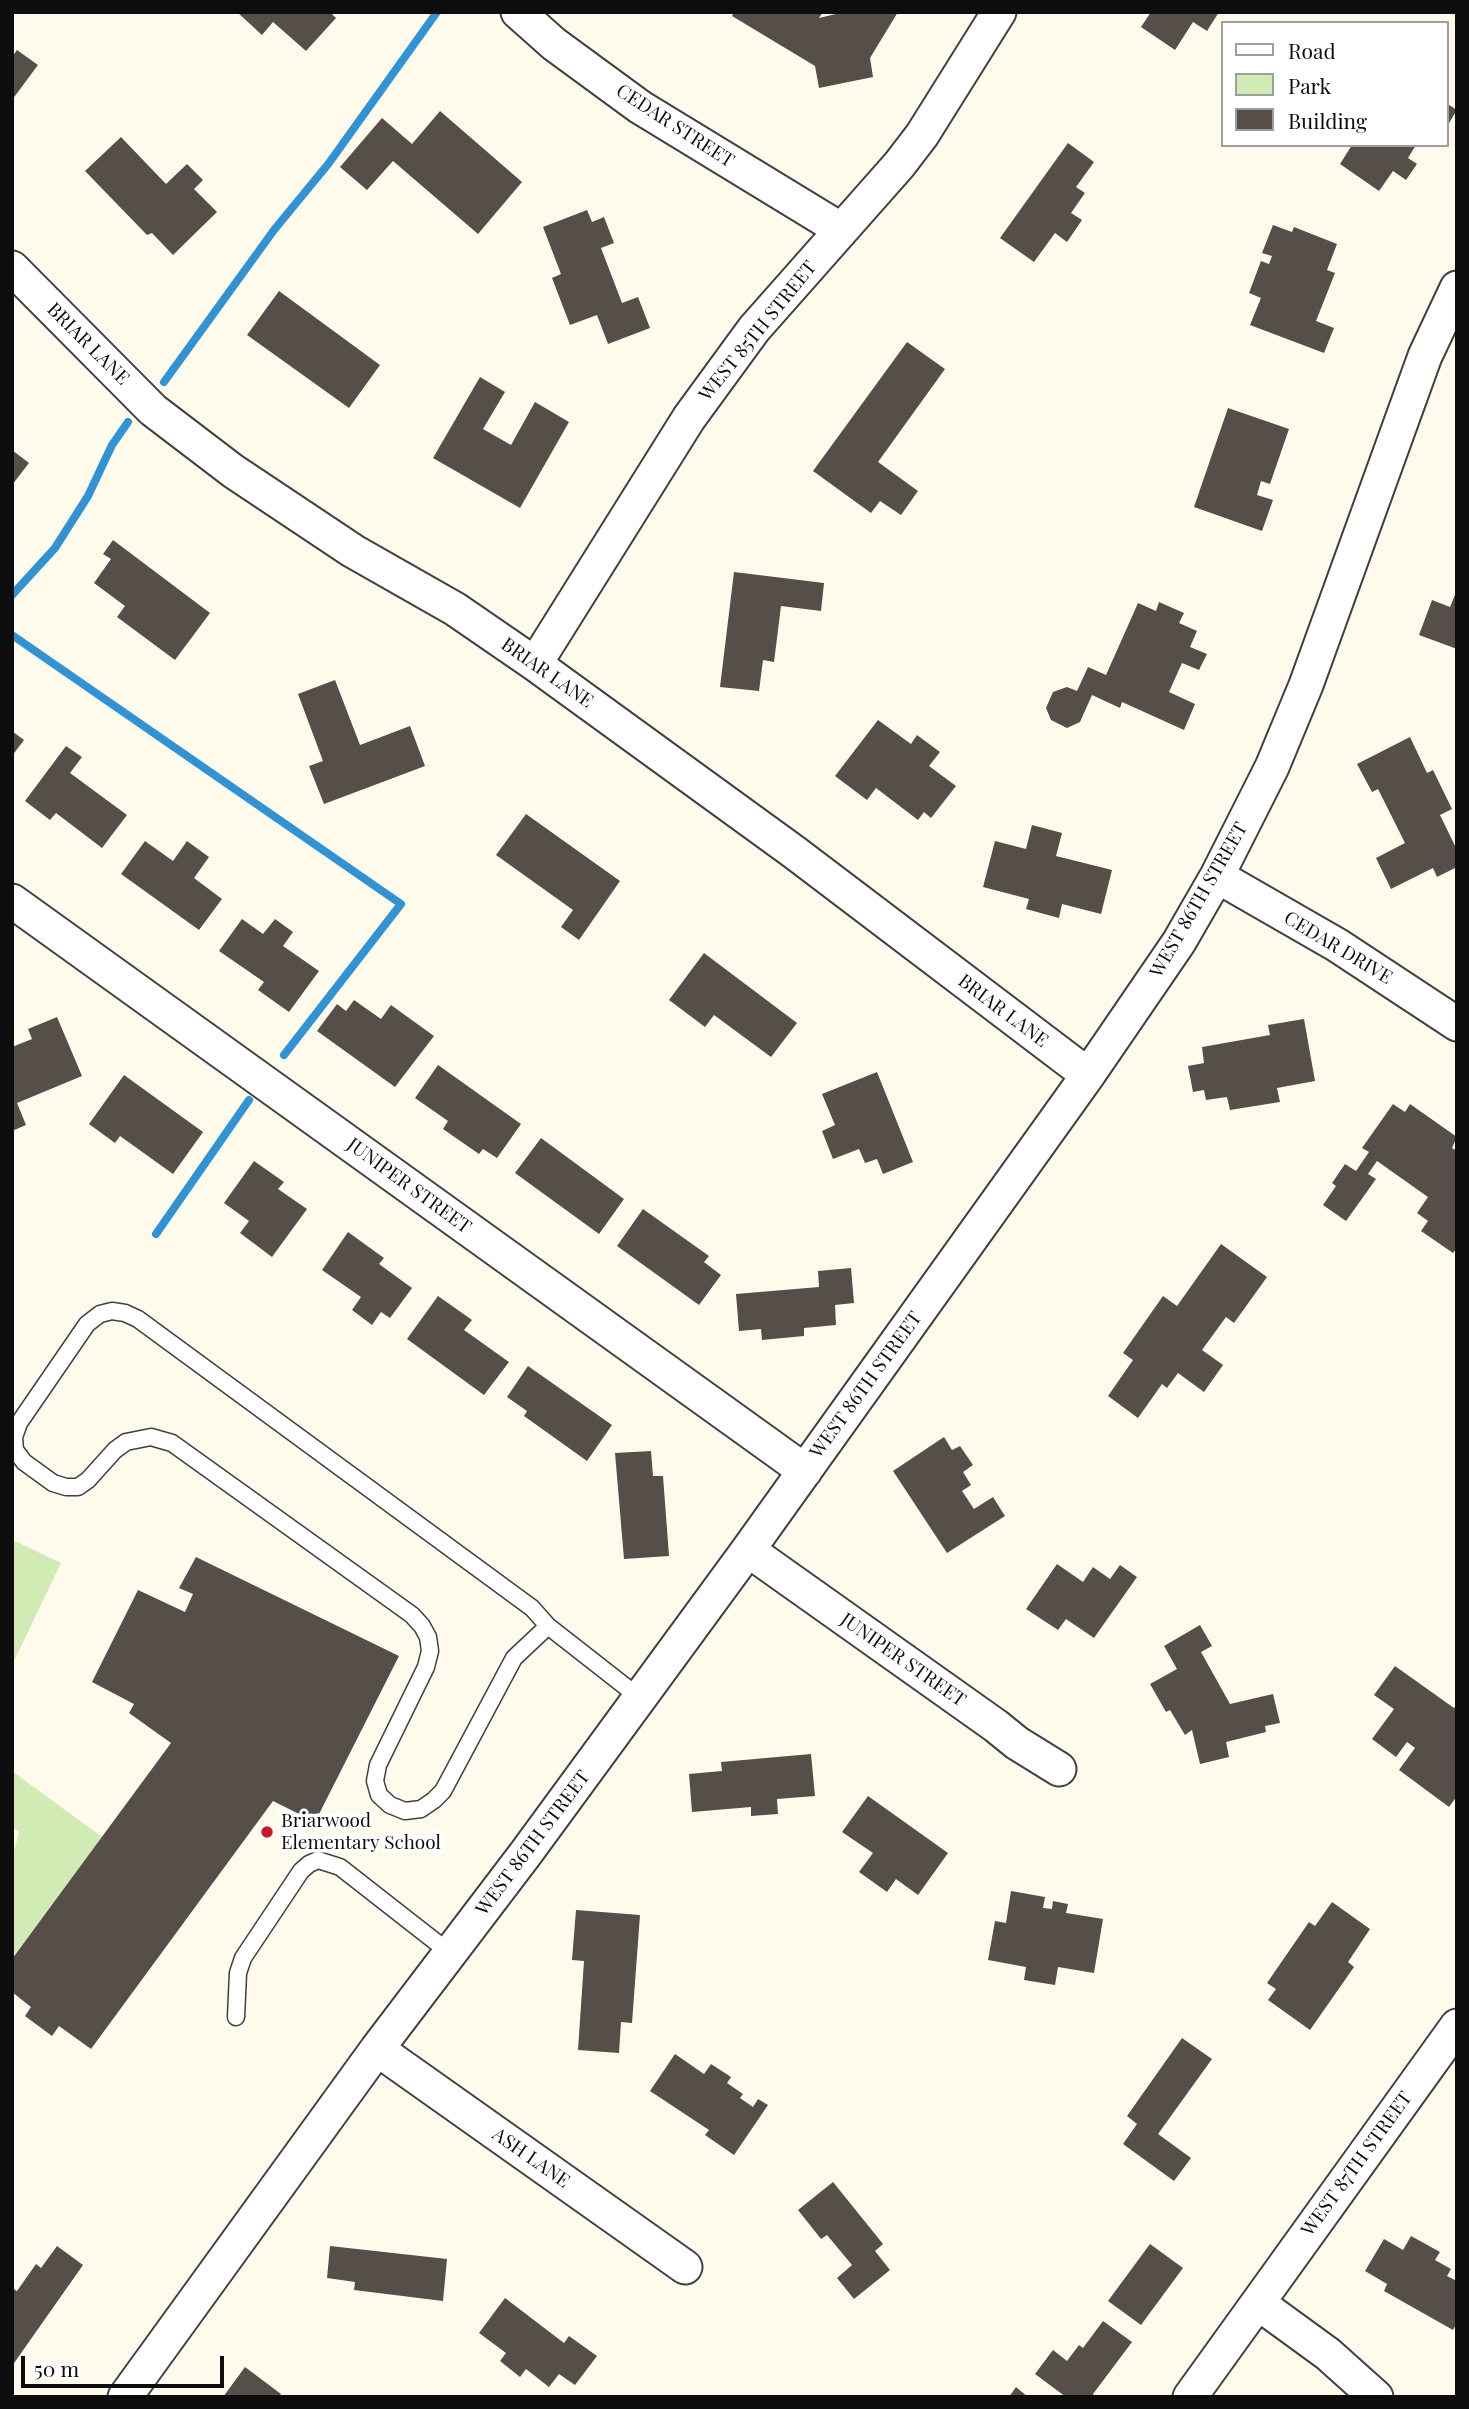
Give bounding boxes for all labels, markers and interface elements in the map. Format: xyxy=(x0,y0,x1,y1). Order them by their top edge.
legend xyxy=(1220,21,1448,147)
text: Road xyxy=(1288,36,1336,64)
text: Park xyxy=(1288,71,1331,99)
street label: CEDAR STREET xyxy=(612,79,738,173)
text: Building xyxy=(1288,106,1367,134)
street label: WEST 85TH STREET xyxy=(695,256,821,406)
street label: BRIAR LANE xyxy=(42,298,134,390)
street label: BRIAR LANE xyxy=(497,633,597,713)
street label: WEST 86TH STREET xyxy=(1145,818,1253,982)
street label: CEDAR DRIVE xyxy=(1280,907,1396,989)
street label: BRIAR LANE xyxy=(953,970,1053,1052)
street label: JUNIPER STREET xyxy=(342,1133,476,1239)
street label: WEST 86TH STREET xyxy=(805,1307,927,1463)
street label: JUNIPER STREET xyxy=(836,1608,970,1712)
street label: WEST 86TH STREET xyxy=(471,1766,595,1920)
place label: Briarwood Elementary School xyxy=(281,1810,441,1854)
marker: Briarwood Elementary School xyxy=(259,1824,275,1840)
street label: WEST 87TH STREET xyxy=(1297,2087,1417,2241)
street label: ASH LANE xyxy=(488,2123,574,2193)
scale bar xyxy=(24,2342,228,2386)
text: 50 m xyxy=(34,2354,79,2382)

